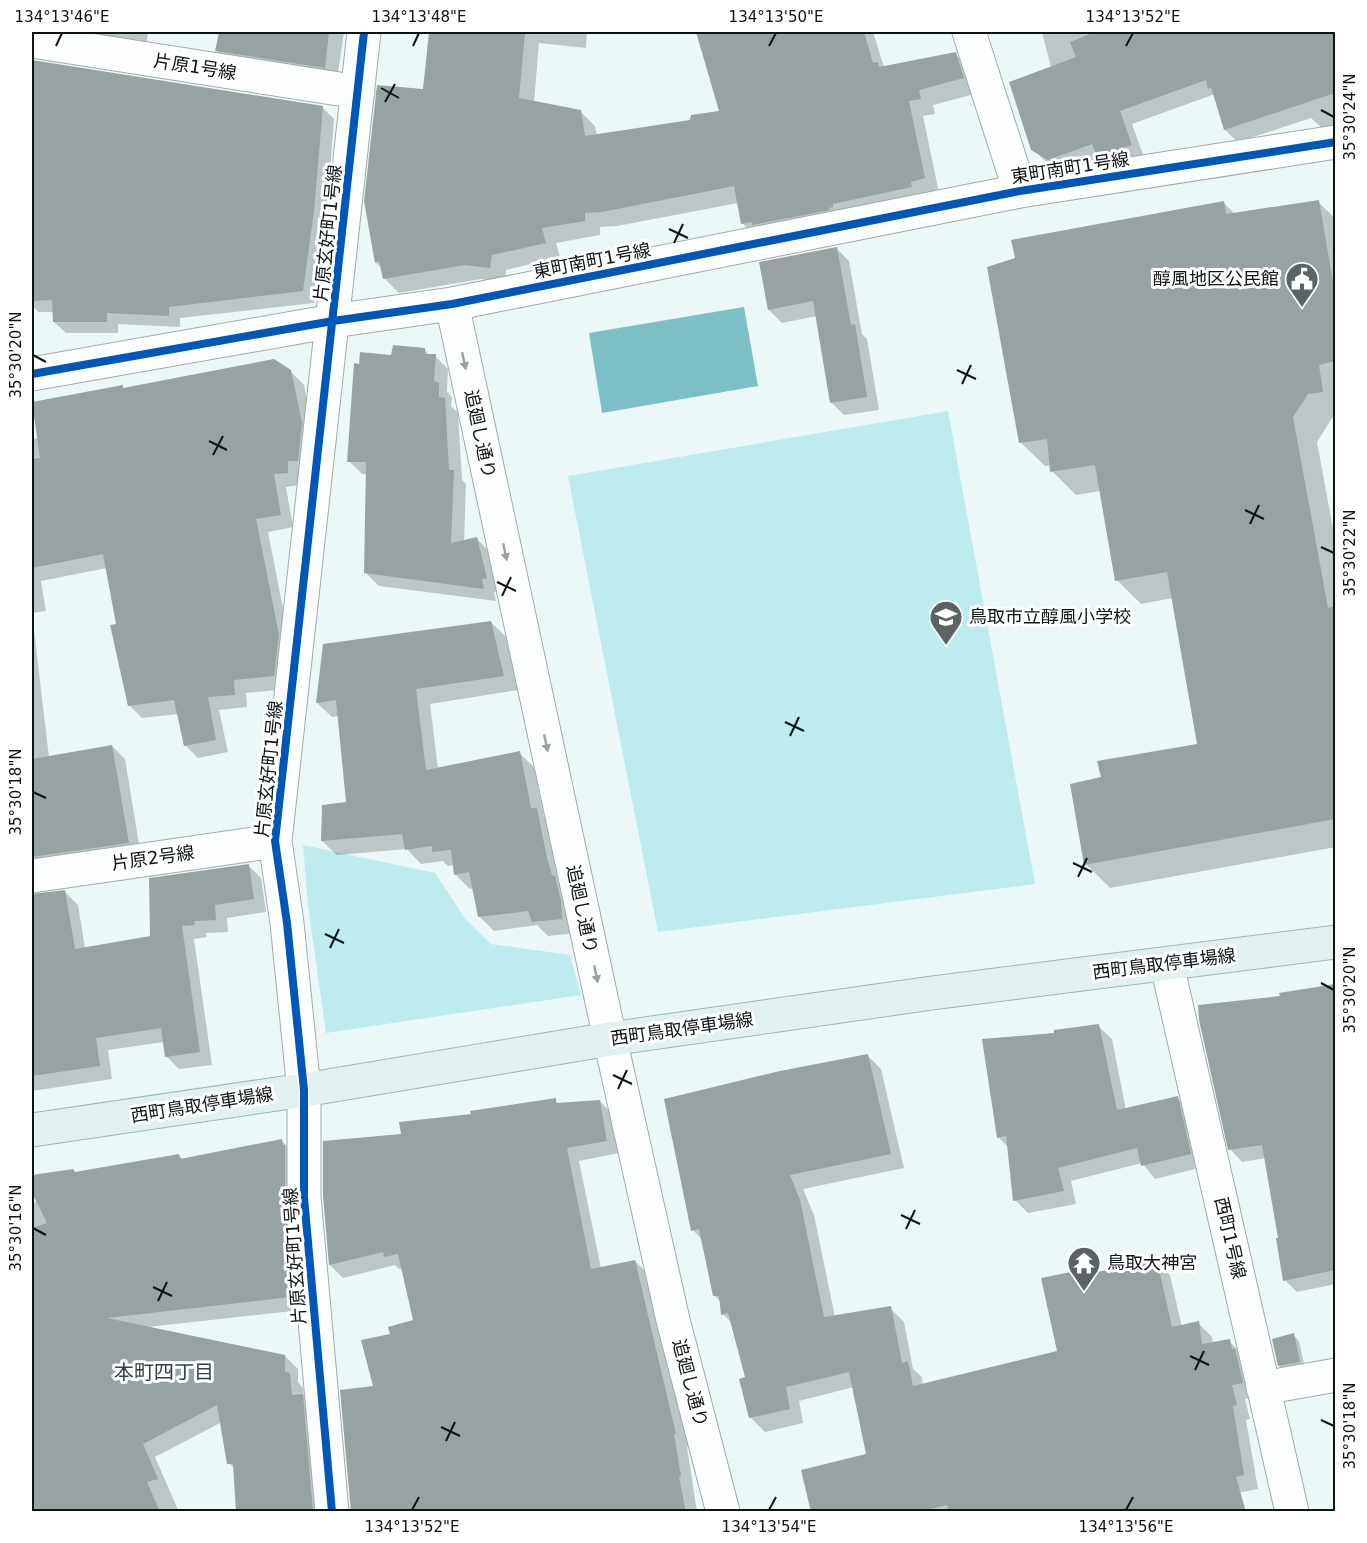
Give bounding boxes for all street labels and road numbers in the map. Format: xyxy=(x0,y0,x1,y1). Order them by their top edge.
street label: 片原1号線 xyxy=(152,50,238,83)
street label: 東町南町1号線 xyxy=(1009,148,1131,187)
street label: 片原玄好町1号線 xyxy=(310,164,345,302)
street label: 東町南町1号線 xyxy=(531,239,653,282)
street label: 追廻し通り xyxy=(461,388,500,480)
street label: 片原玄好町1号線 xyxy=(251,700,286,838)
street label: 片原2号線 xyxy=(110,841,196,874)
street label: 追廻し通り xyxy=(563,863,602,955)
street label: 西町鳥取停車場線 xyxy=(1091,944,1237,983)
street label: 西町鳥取停車場線 xyxy=(609,1008,755,1049)
street label: 西町鳥取停車場線 xyxy=(129,1083,275,1126)
street label: 片原玄好町1号線 xyxy=(279,1187,310,1325)
street label: 西町1号線 xyxy=(1211,1195,1250,1281)
street label: 追廻し通り xyxy=(669,1337,712,1429)

